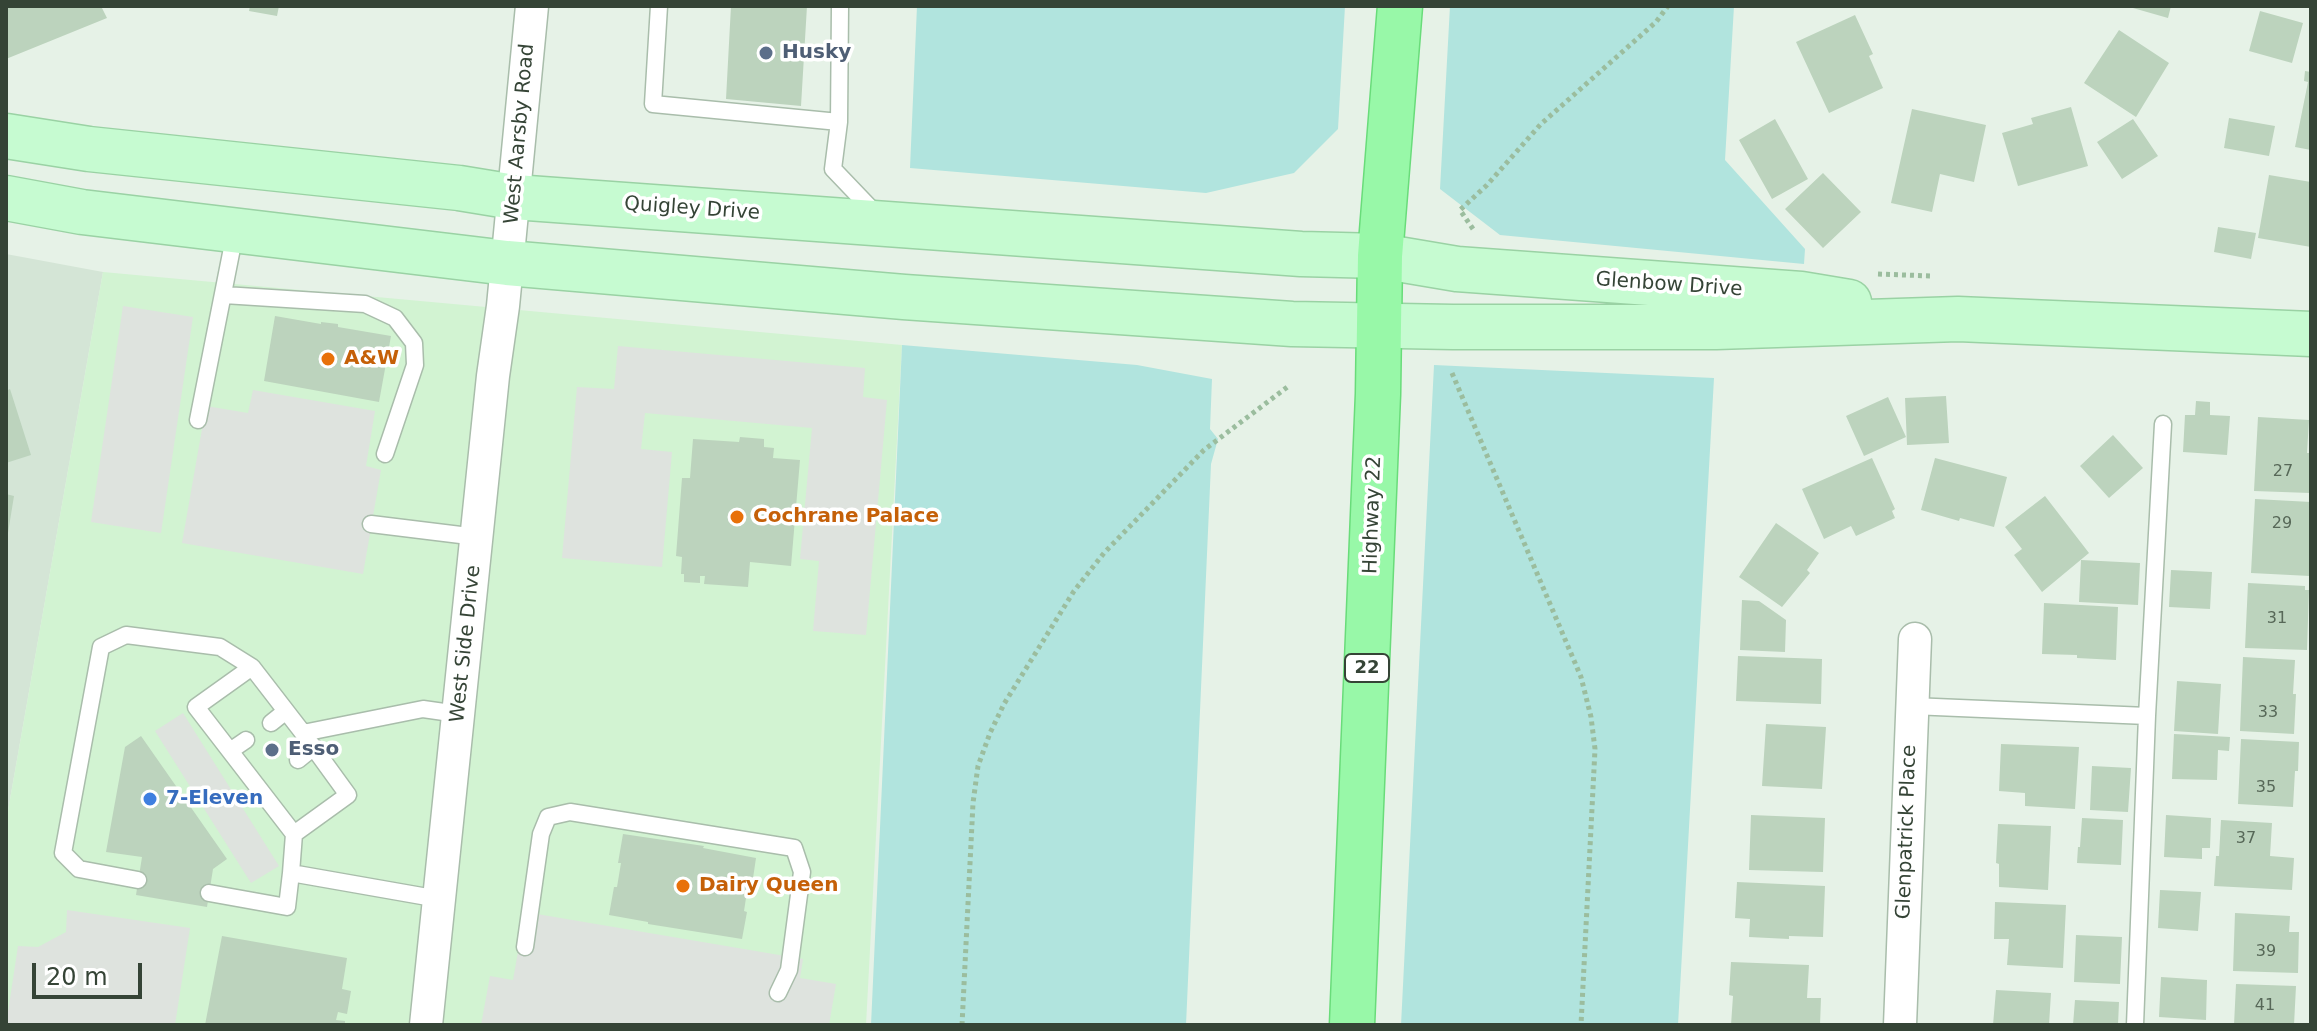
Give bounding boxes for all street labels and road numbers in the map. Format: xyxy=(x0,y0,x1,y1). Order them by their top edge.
street label: West Aarsby Road xyxy=(500,43,540,225)
street label: Quigley Drive xyxy=(623,192,761,226)
street label: Glenbow Drive xyxy=(1595,268,1743,302)
street label: Highway 22 xyxy=(1359,456,1387,574)
street label: West Side Drive xyxy=(446,564,486,724)
road number: 22 xyxy=(1345,654,1389,682)
street label: Glenpatrick Place xyxy=(1892,744,1922,920)

